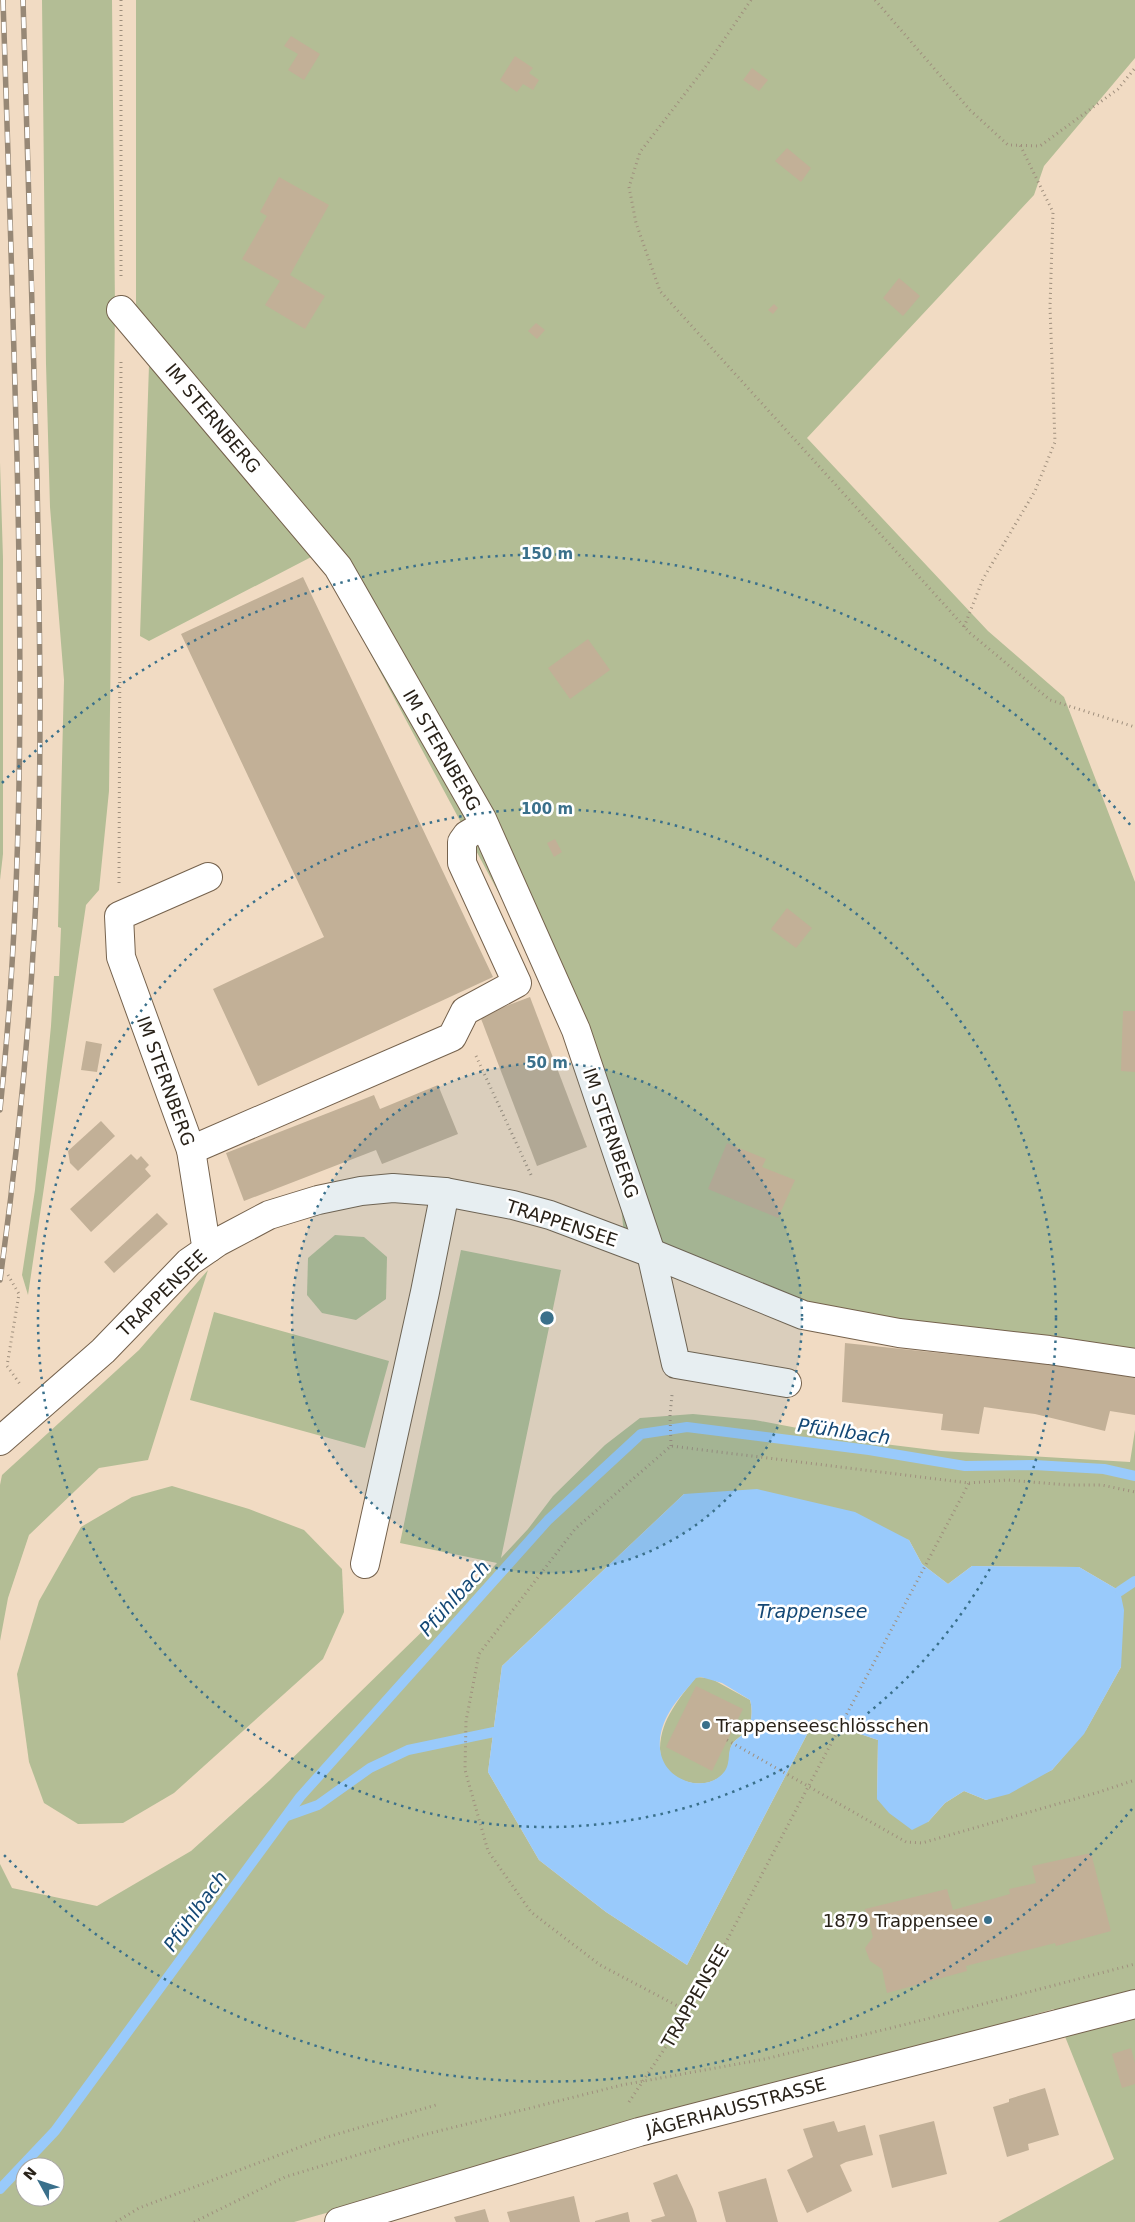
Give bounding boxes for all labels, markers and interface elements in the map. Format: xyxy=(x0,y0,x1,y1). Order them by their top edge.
street label: IM STERNBERG xyxy=(161,359,265,477)
text: 150 m xyxy=(521,545,573,563)
street label: IM STERNBERG xyxy=(399,686,485,814)
text: 100 m xyxy=(521,800,573,818)
street label: IM STERNBERG xyxy=(133,1013,199,1149)
text: 50 m xyxy=(526,1054,568,1072)
street label: IM STERNBERG xyxy=(579,1065,643,1201)
street label: TRAPPENSEE xyxy=(503,1195,620,1251)
street label: TRAPPENSEE xyxy=(112,1245,211,1341)
centre of rings xyxy=(538,1309,556,1327)
water label: Pfühlbach xyxy=(796,1414,892,1448)
water label: Pfühlbach xyxy=(414,1556,494,1640)
water label: Trappensee xyxy=(757,1600,867,1622)
place label: Trappenseeschlösschen xyxy=(715,1715,929,1736)
marker: Trappenseeschlösschen xyxy=(700,1719,712,1731)
water label: Pfühlbach xyxy=(159,1867,231,1955)
place label: 1879 Trappensee xyxy=(823,1910,978,1931)
marker: 1879 Trappensee xyxy=(982,1914,994,1926)
street label: TRAPPENSEE xyxy=(656,1941,733,2052)
street label: JÄGERHAUSSTRASSE xyxy=(642,2073,829,2141)
north arrow xyxy=(15,2157,65,2207)
text: N xyxy=(20,2164,40,2183)

